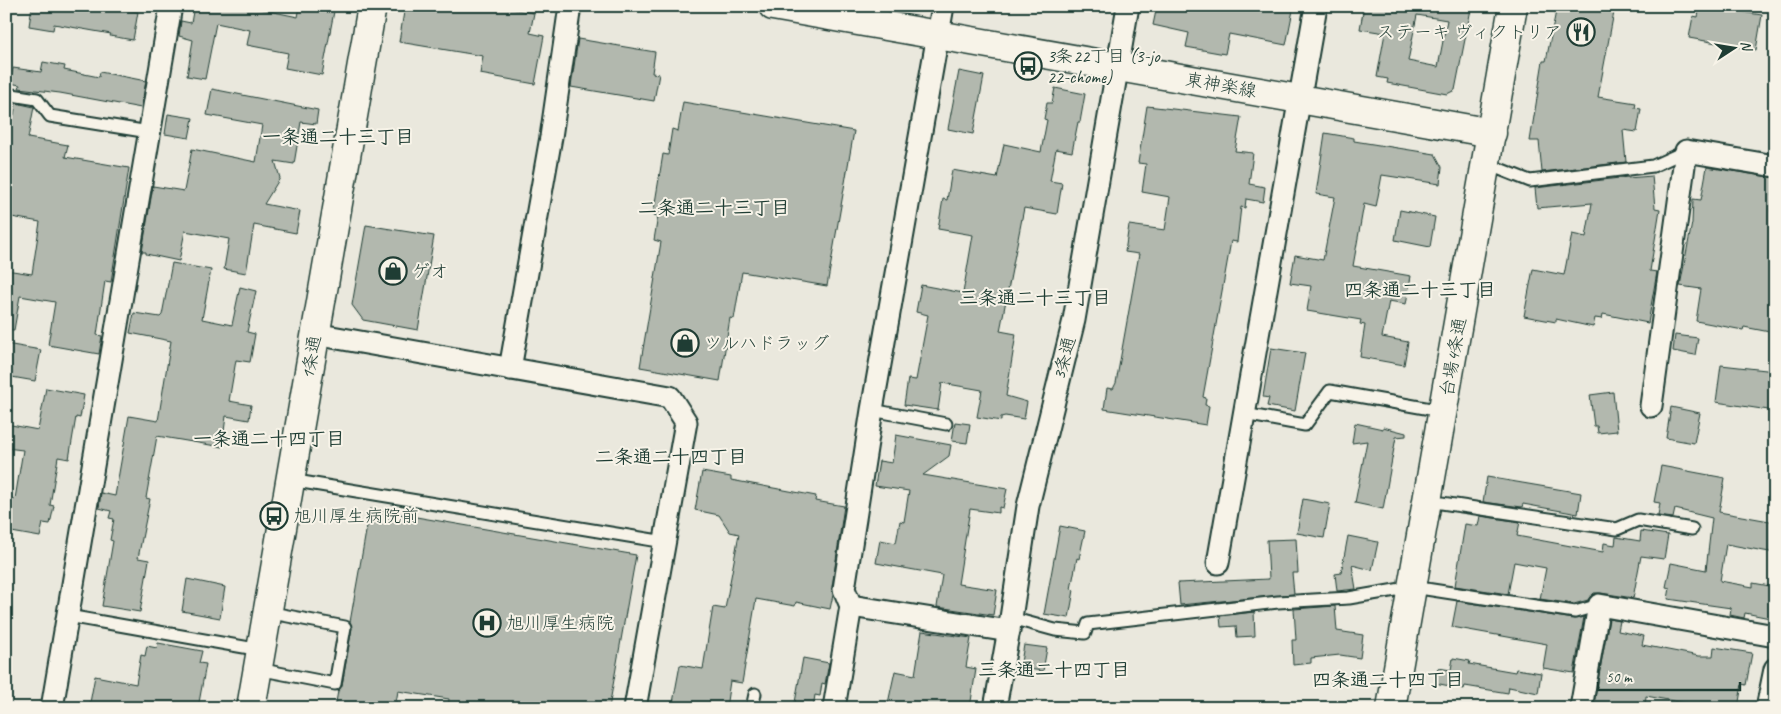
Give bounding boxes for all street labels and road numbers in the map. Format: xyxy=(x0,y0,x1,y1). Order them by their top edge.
street label: 東神楽線 xyxy=(1184,68,1258,102)
street label: 台場4条通 xyxy=(1435,316,1471,398)
street label: 1条通 xyxy=(296,333,326,381)
street label: 3条通 xyxy=(1048,334,1080,382)

